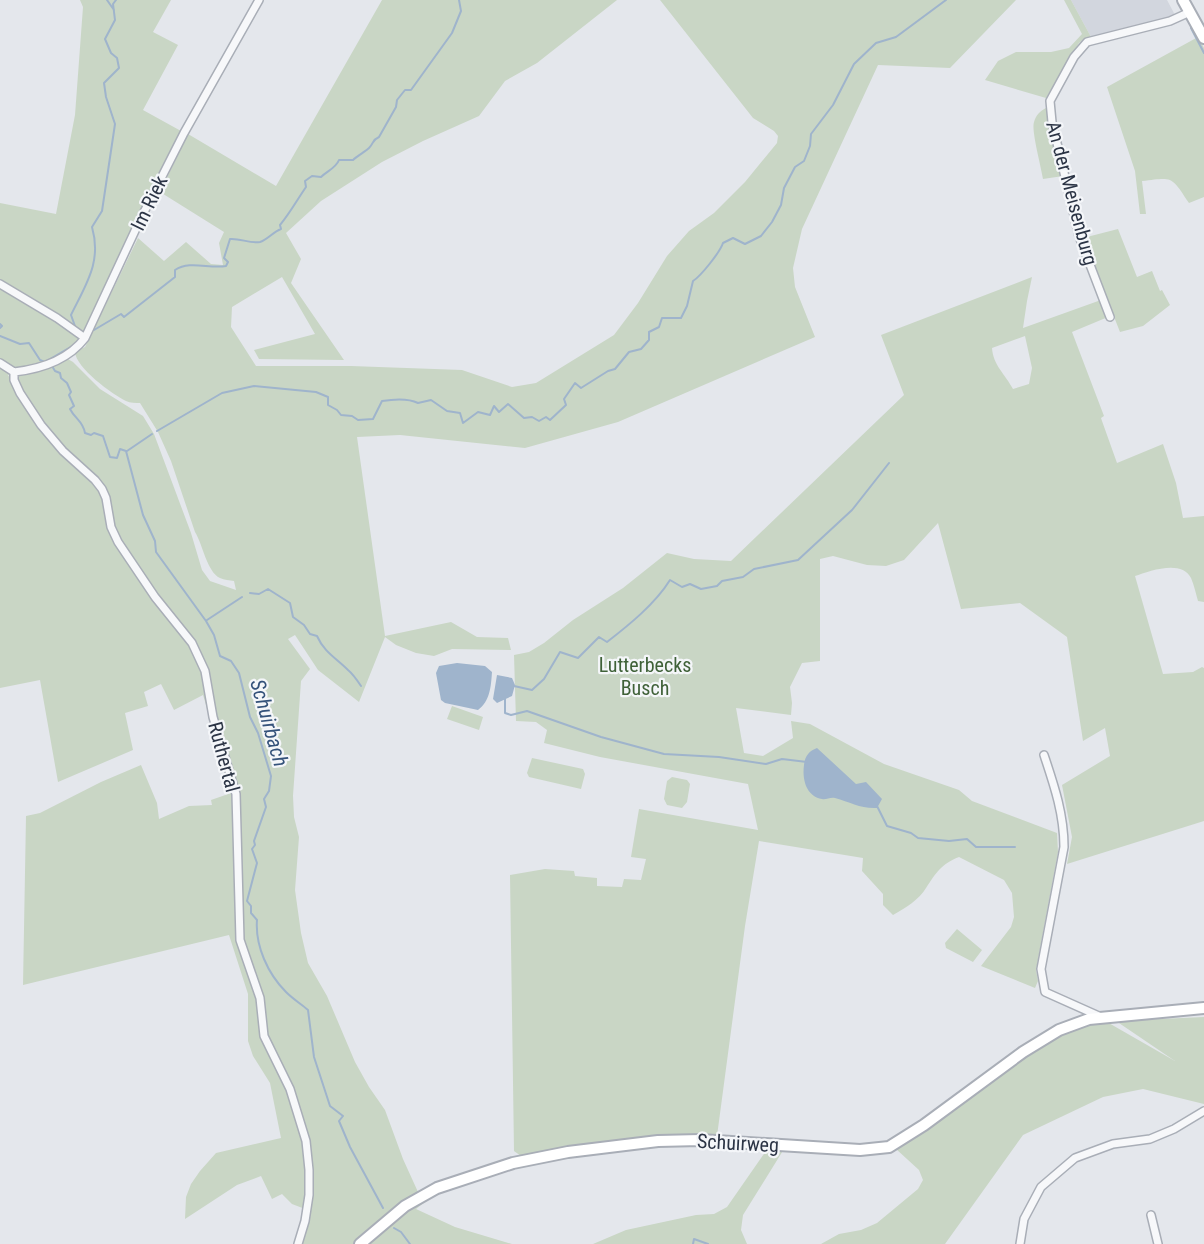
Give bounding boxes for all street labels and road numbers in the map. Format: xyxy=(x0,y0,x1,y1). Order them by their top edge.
street label: An der Meisenburg xyxy=(1041,118,1103,268)
street label: Im Riek xyxy=(125,172,173,234)
street label: Ruthertal xyxy=(203,719,245,795)
street label: Schuirweg xyxy=(696,1129,780,1157)

